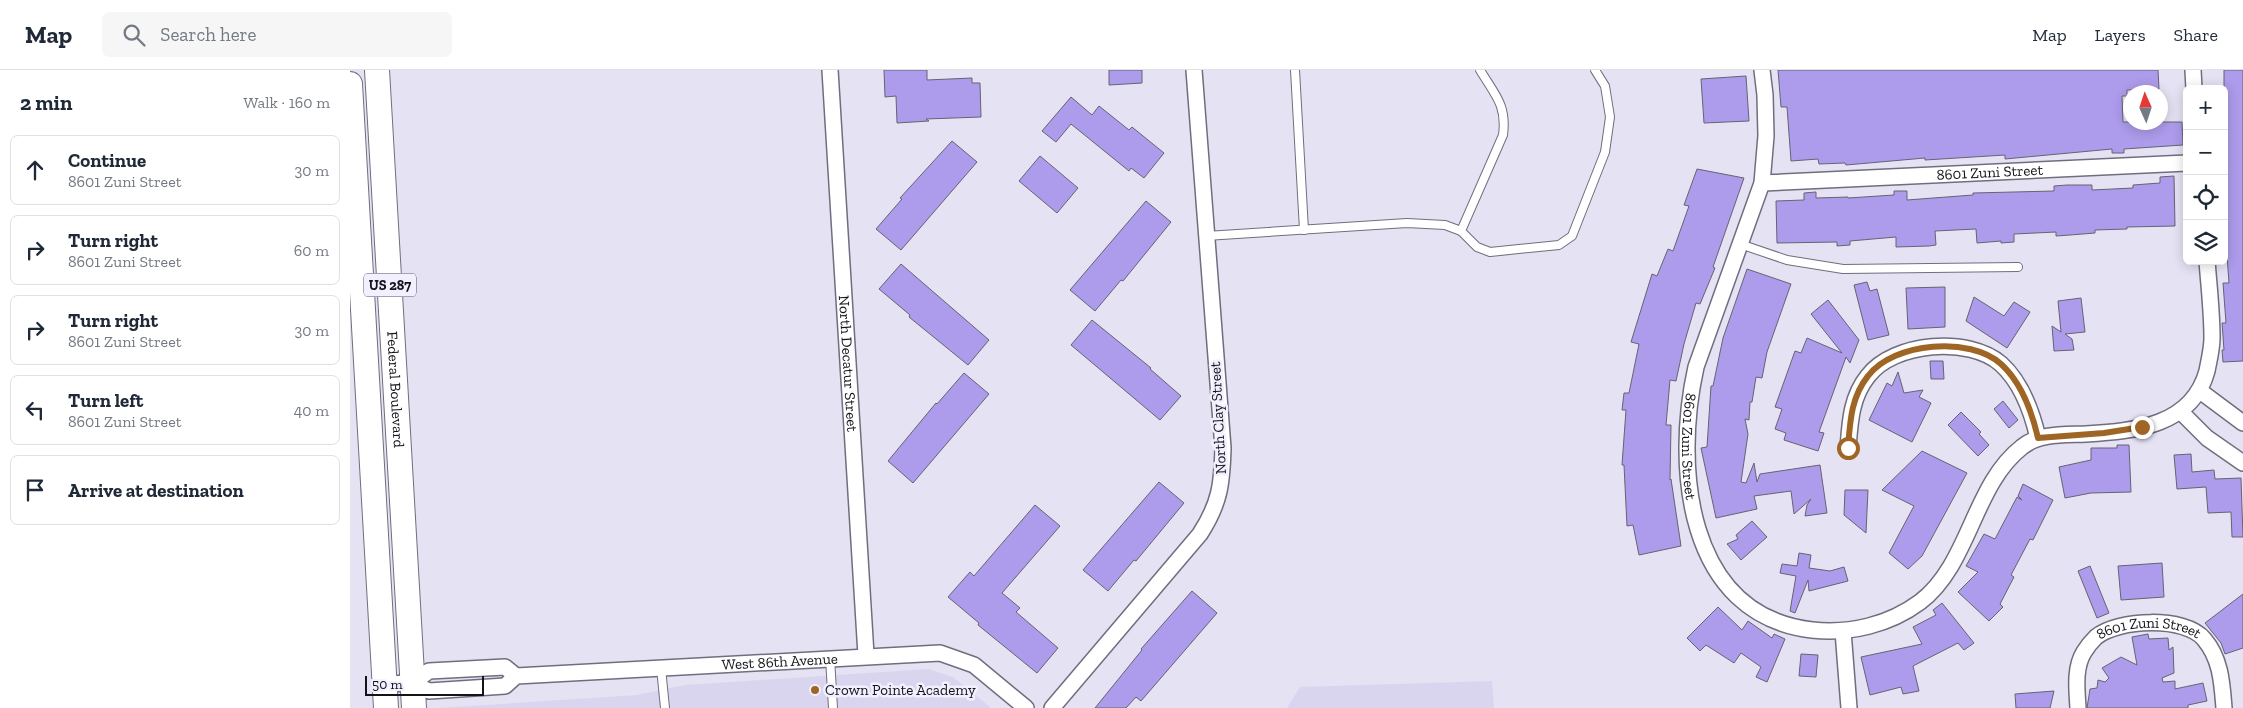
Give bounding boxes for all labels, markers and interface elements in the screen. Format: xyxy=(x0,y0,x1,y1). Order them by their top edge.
search box xyxy=(102,12,452,57)
text: Map xyxy=(25,20,72,49)
icon: search xyxy=(120,21,148,49)
text: Search here xyxy=(160,23,257,46)
text: Map xyxy=(2032,24,2067,46)
text: Layers xyxy=(2095,24,2146,46)
text: Share xyxy=(2174,24,2218,46)
north arrow xyxy=(2123,85,2168,130)
map controls xyxy=(2183,85,2228,265)
button: + xyxy=(2183,85,2228,130)
text: 2 min xyxy=(20,90,72,115)
text: Walk · 160 m xyxy=(243,93,330,112)
button: − xyxy=(2183,130,2228,175)
text: Continue xyxy=(68,149,146,172)
icon: ahead xyxy=(21,156,49,184)
text: 30 m xyxy=(295,161,329,180)
street label: 8601 Zuni Street xyxy=(1936,161,2044,184)
text: 8601 Zuni Street xyxy=(68,172,182,191)
button: locate xyxy=(2183,175,2228,220)
button: layers xyxy=(2183,220,2228,265)
text: Turn right xyxy=(68,229,158,252)
icon: right xyxy=(21,236,49,264)
text: 60 m xyxy=(294,241,329,260)
text: 8601 Zuni Street xyxy=(68,252,182,271)
road number: US 287 xyxy=(364,274,416,296)
street label: North Decatur Street xyxy=(835,295,861,433)
text: Turn right xyxy=(68,309,158,332)
icon: right xyxy=(21,316,49,344)
text: 30 m xyxy=(295,321,329,340)
street label: Federal Boulevard xyxy=(383,331,408,449)
text: 8601 Zuni Street xyxy=(68,332,182,351)
street label: North Clay Street xyxy=(1206,361,1230,475)
text: Turn left xyxy=(68,389,143,412)
street label: 8601 Zuni Street xyxy=(1678,392,1700,501)
icon: left xyxy=(21,396,49,424)
text: 40 m xyxy=(294,401,329,420)
text: 8601 Zuni Street xyxy=(68,412,182,431)
route end xyxy=(2131,416,2154,439)
route start xyxy=(1837,437,1860,460)
icon: arrive xyxy=(21,476,49,504)
text: Arrive at destination xyxy=(68,479,244,502)
text: 8601 Zuni Street xyxy=(2093,614,2205,643)
street label: 8601 Zuni Street xyxy=(2096,632,2202,650)
street label: West 86th Avenue xyxy=(721,650,838,674)
scale bar xyxy=(365,673,484,696)
text: 50 m xyxy=(372,676,403,693)
place label: Crown Pointe Academy xyxy=(825,681,976,699)
marker: Crown Pointe Academy xyxy=(809,684,821,696)

